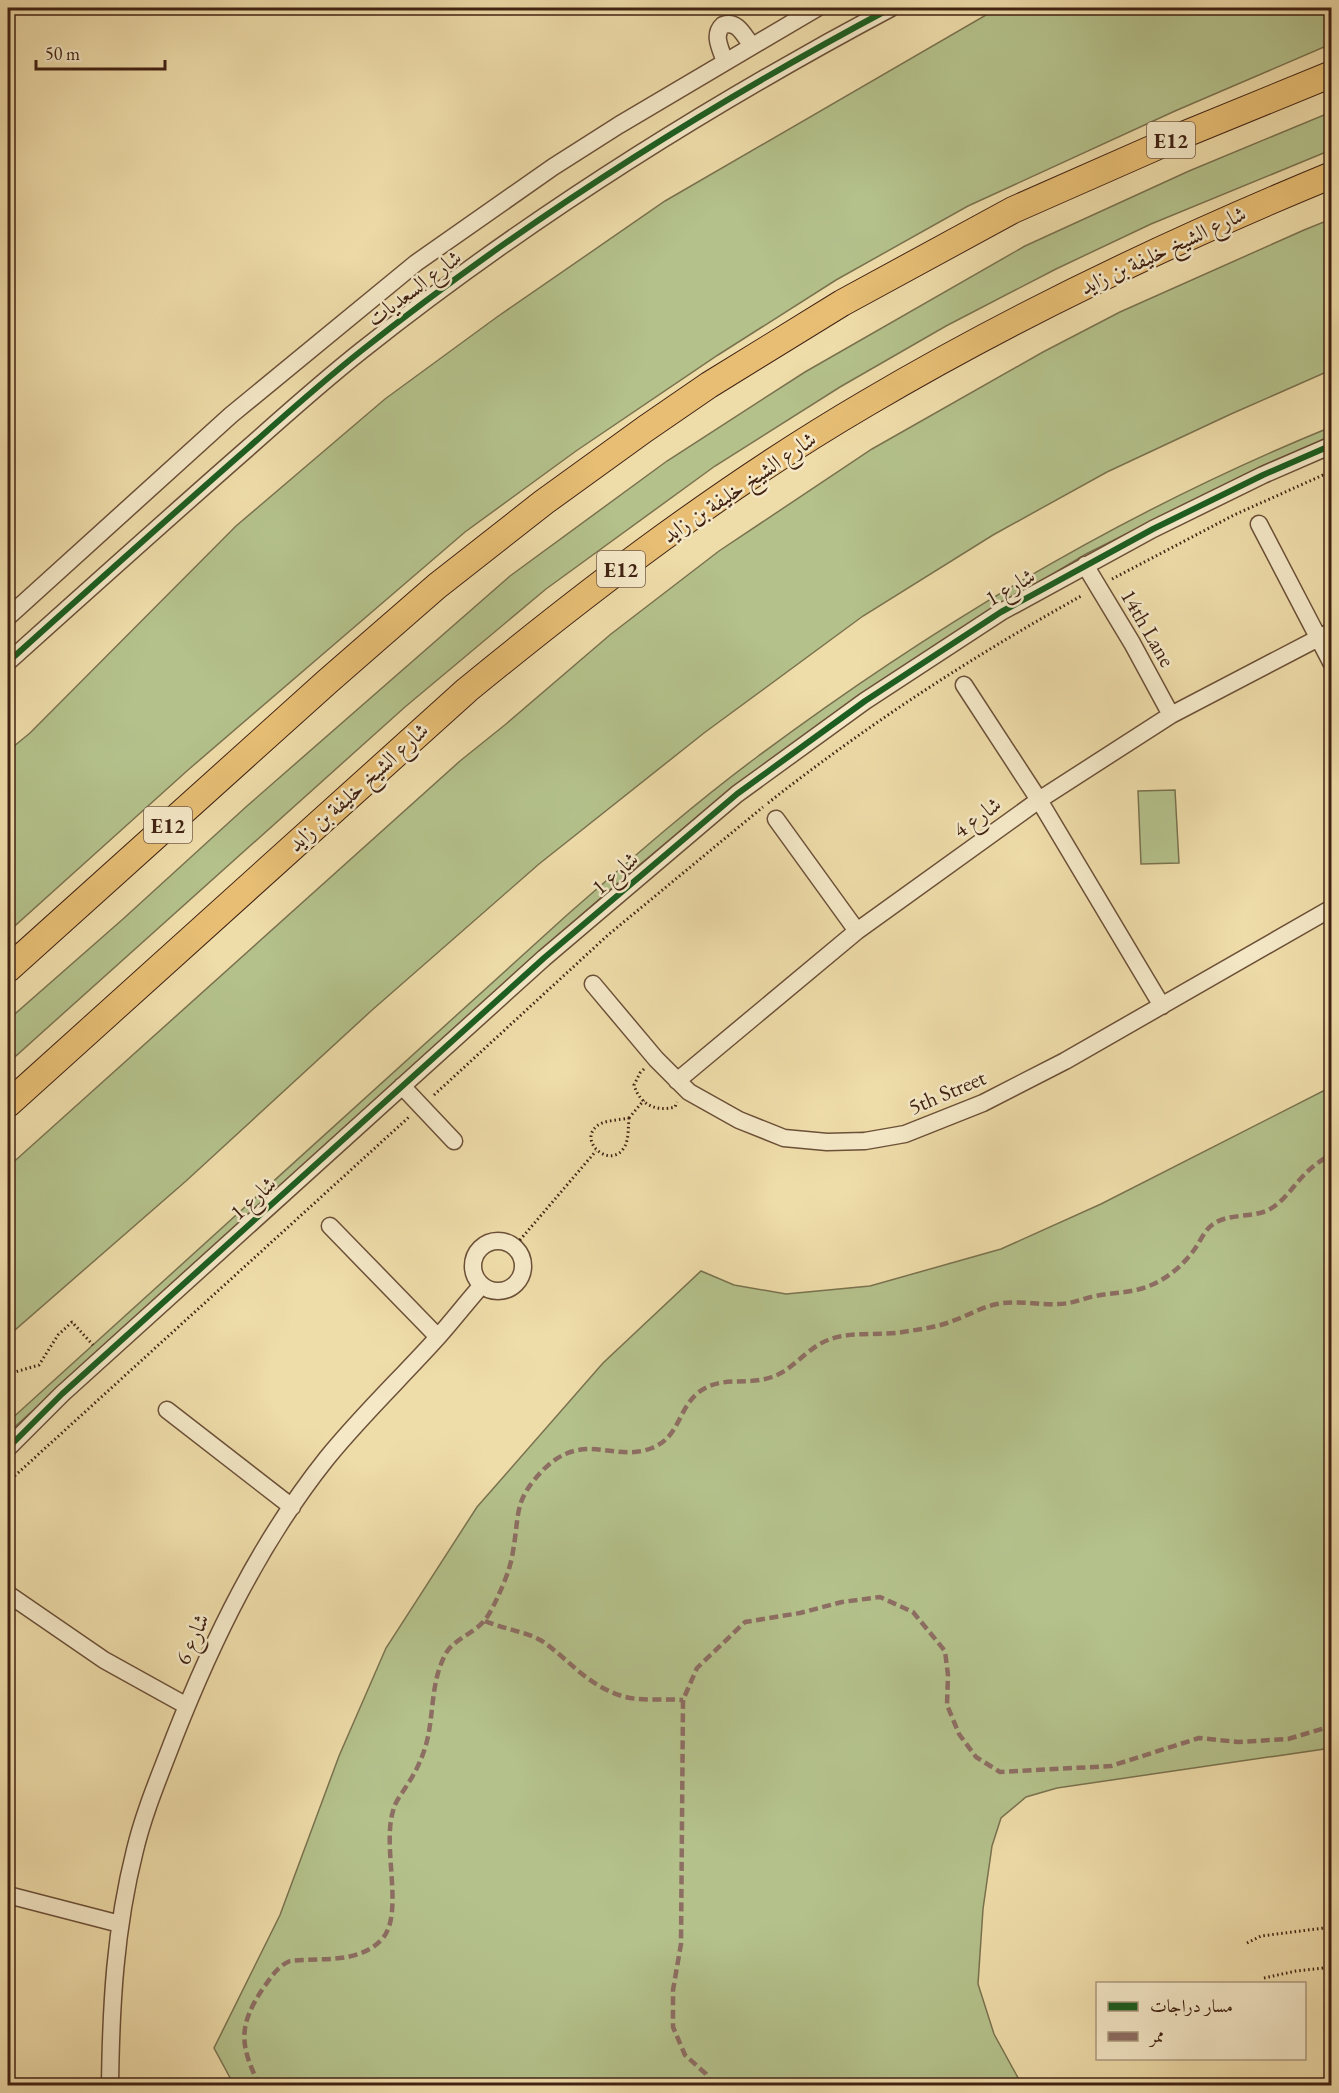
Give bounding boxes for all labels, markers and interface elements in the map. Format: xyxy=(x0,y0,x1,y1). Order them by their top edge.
scale bar xyxy=(36,33,165,71)
text: 50 m xyxy=(45,42,80,65)
road number: E12 xyxy=(1147,122,1195,158)
street label: شارع الشيخ خليفة بن زايد xyxy=(1075,199,1253,306)
street label: شارع السعديات xyxy=(361,243,470,336)
street label: شارع الشيخ خليفة بن زايد xyxy=(656,425,825,554)
road number: E12 xyxy=(597,551,645,587)
street label: شارع 1 xyxy=(980,561,1042,616)
street label: 14th Lane xyxy=(1114,584,1182,673)
street label: شارع الشيخ خليفة بن زايد xyxy=(281,716,438,862)
street label: شارع 4 xyxy=(947,790,1009,848)
road number: E12 xyxy=(144,807,192,843)
street label: شارع 1 xyxy=(585,845,647,904)
street label: 5th Street xyxy=(904,1063,990,1121)
street label: شارع 1 xyxy=(224,1169,285,1230)
street label: شارع 6 xyxy=(168,1609,220,1671)
legend xyxy=(1096,1982,1306,2060)
text: مسار دراجات xyxy=(1150,1994,1233,2017)
text: ممر xyxy=(1148,2024,1164,2048)

